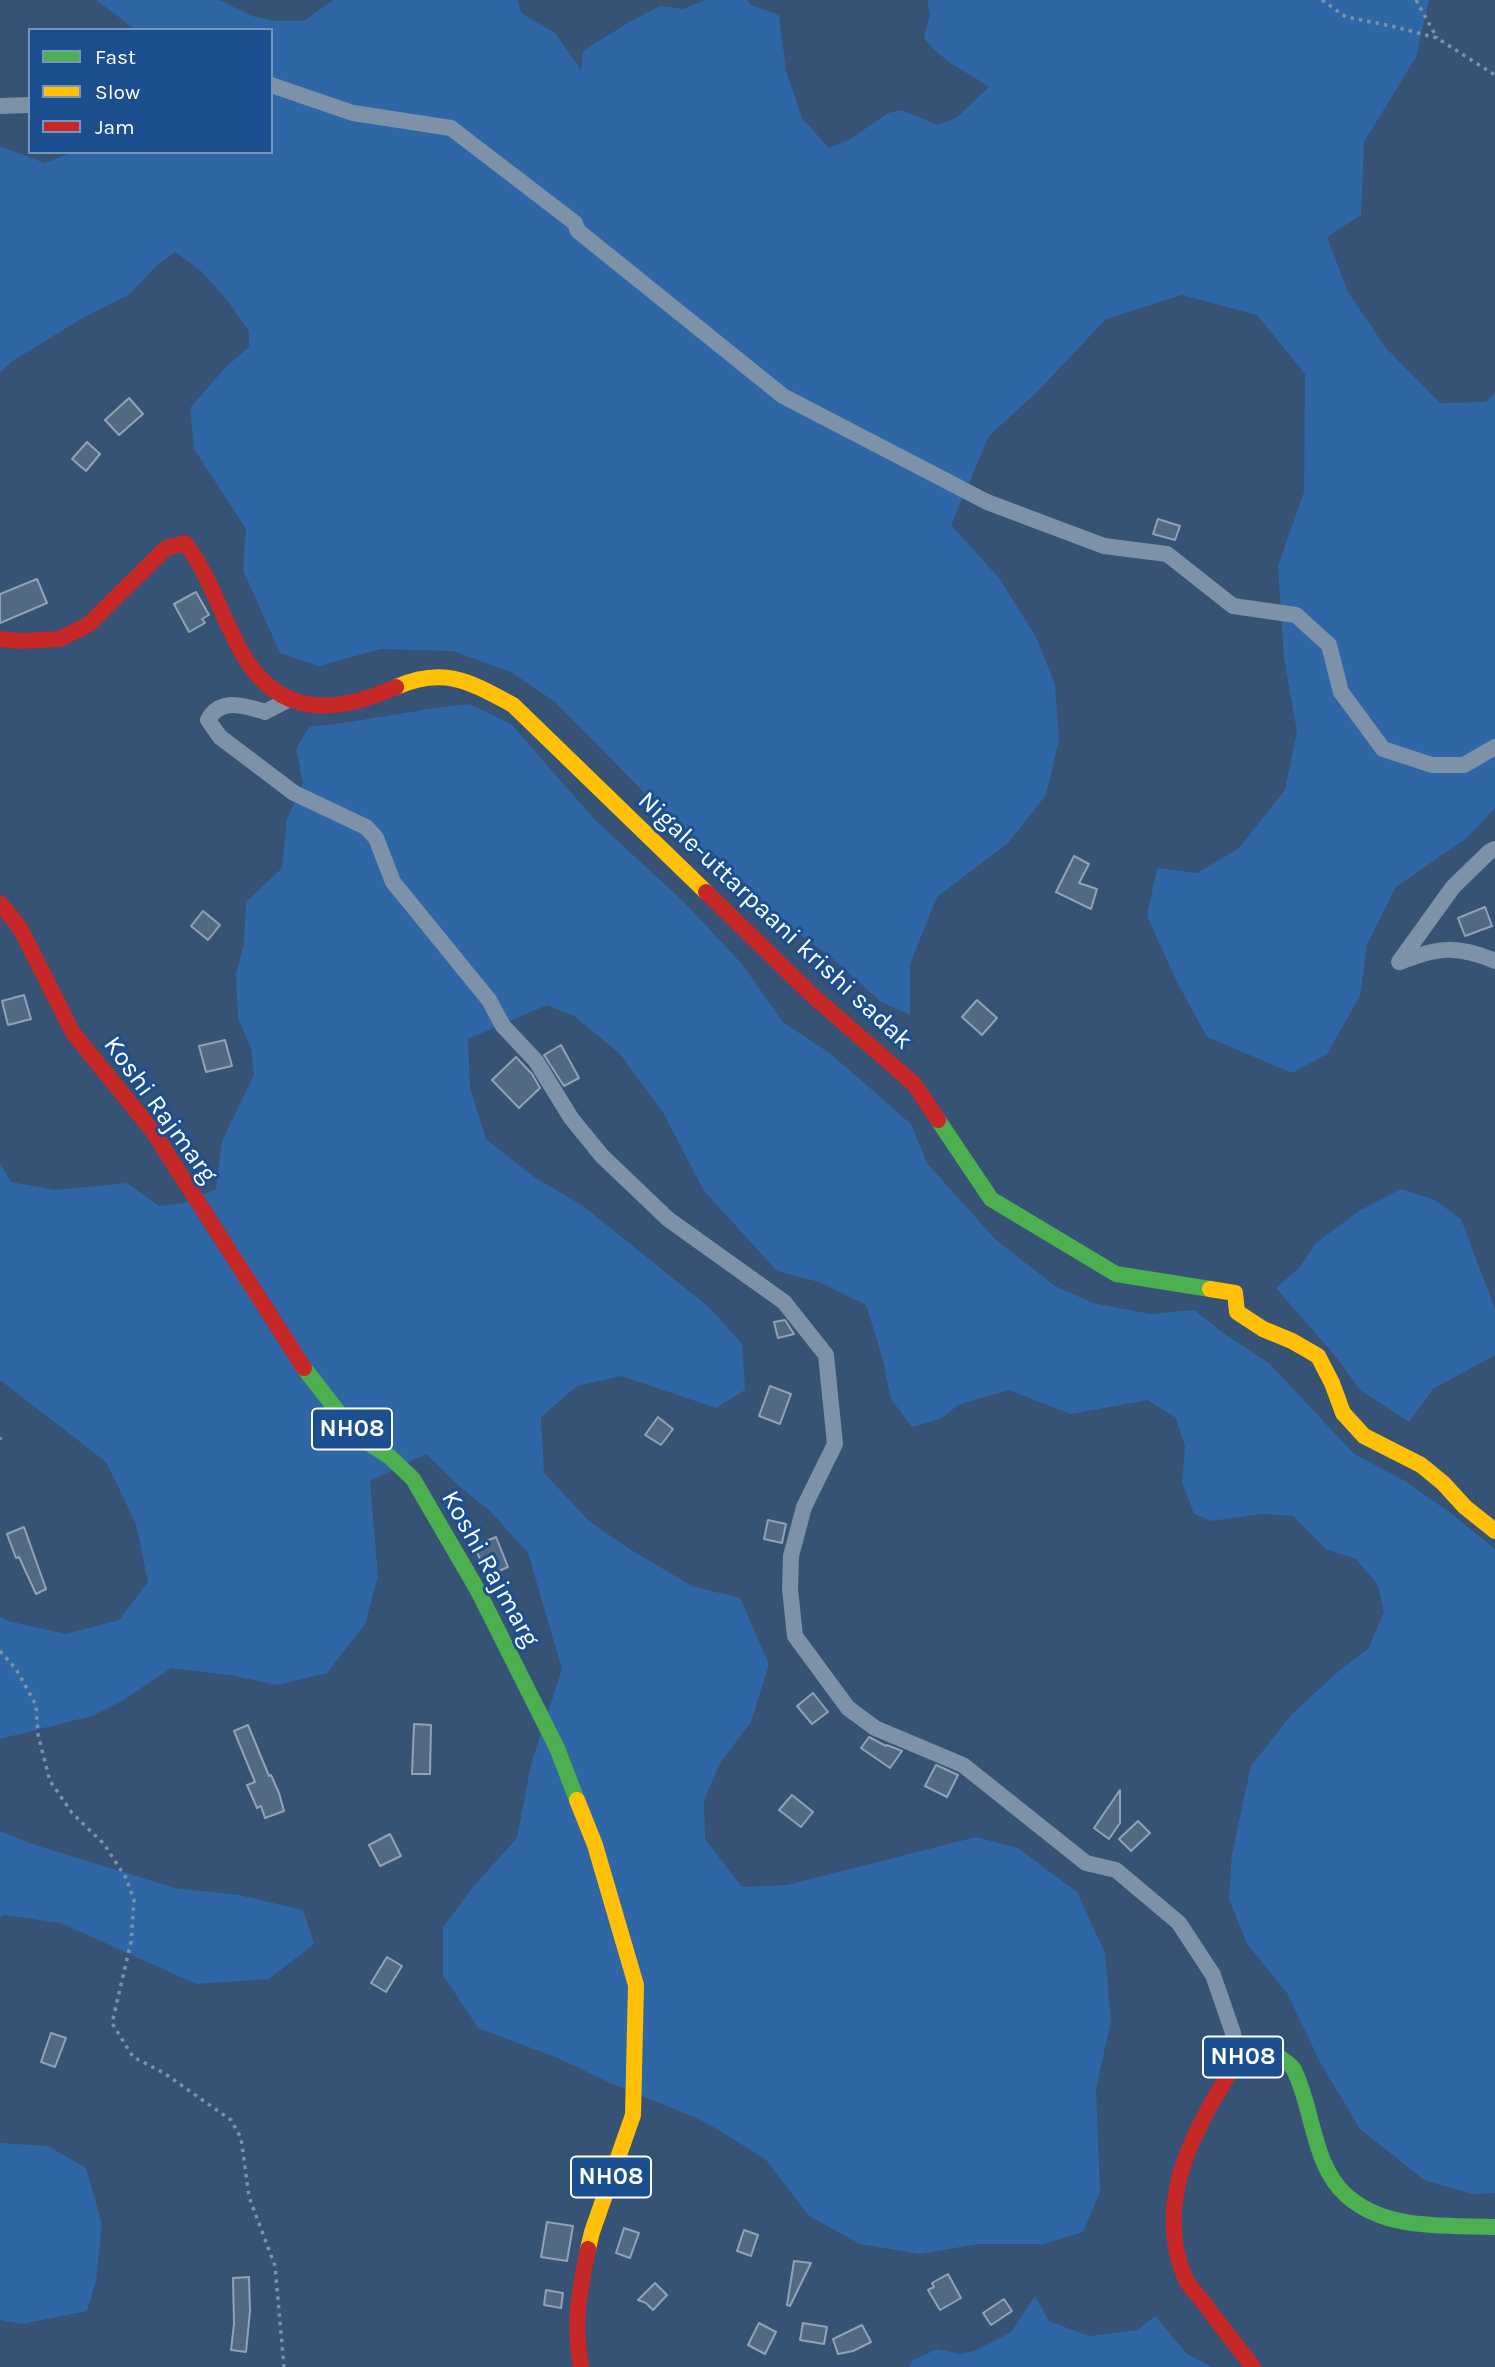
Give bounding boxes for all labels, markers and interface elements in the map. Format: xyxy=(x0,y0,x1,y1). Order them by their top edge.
legend xyxy=(28,28,273,154)
text: Fast xyxy=(95,45,136,69)
text: Slow xyxy=(95,80,140,104)
text: Jam xyxy=(95,115,135,139)
street label: Nigale-uttarpaani krishi sadak xyxy=(631,785,919,1057)
street label: Koshi Rajmarg xyxy=(96,1030,224,1190)
road number: NH08 xyxy=(312,1408,392,1450)
street label: Koshi Rajmarg xyxy=(434,1485,546,1653)
road number: NH08 xyxy=(1203,2036,1283,2078)
road number: NH08 xyxy=(571,2156,651,2198)

